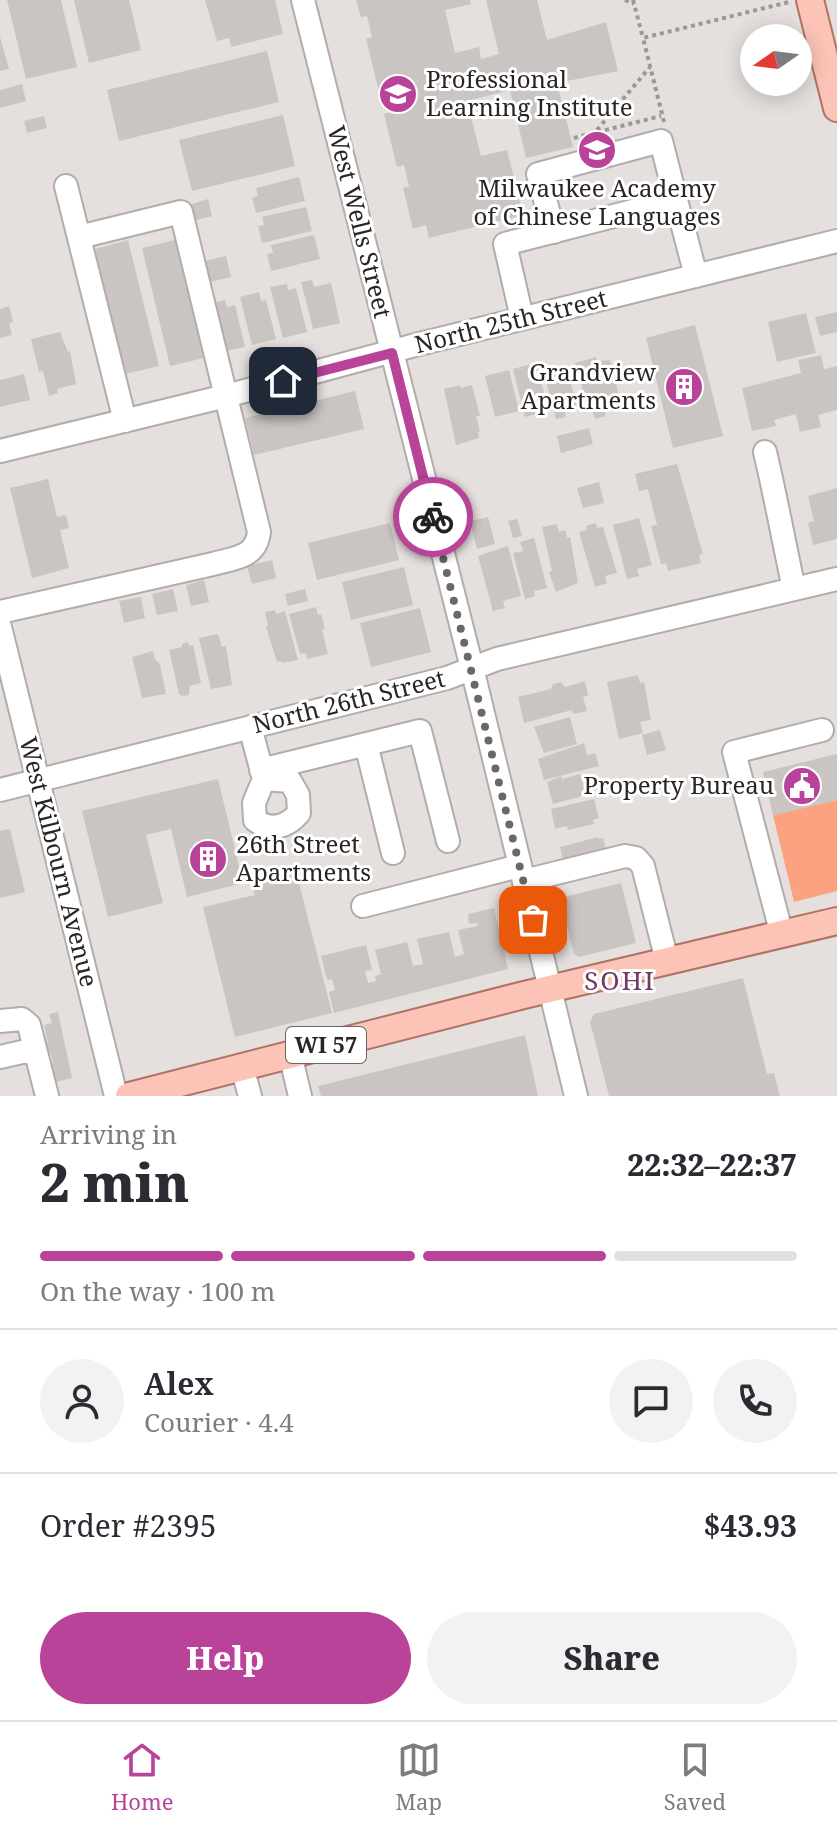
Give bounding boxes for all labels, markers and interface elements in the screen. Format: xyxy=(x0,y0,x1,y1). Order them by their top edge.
north arrow xyxy=(740,24,812,96)
map controls xyxy=(740,24,812,96)
place label: Professional Learning Institute xyxy=(426,62,633,123)
school or university icon: Professional Learning Institute xyxy=(377,73,419,115)
street label: West Wells Street xyxy=(321,122,400,321)
school or university icon: Milwaukee Academy of Chinese Languages xyxy=(576,129,618,171)
place label: Milwaukee Academy of Chinese Languages xyxy=(473,171,721,232)
street label: North 25th Street xyxy=(411,281,610,360)
pin xyxy=(249,347,317,415)
place label: Grandview Apartments xyxy=(521,355,656,416)
icon: home xyxy=(261,359,305,403)
building icon: Grandview Apartments xyxy=(663,366,705,408)
courier xyxy=(393,477,473,557)
icon: bike xyxy=(411,495,455,539)
street label: North 26th Street xyxy=(249,661,448,740)
street label: West Kilbourn Avenue xyxy=(12,733,107,990)
public building icon: Property Bureau xyxy=(781,765,823,807)
place label: Property Bureau xyxy=(583,768,774,801)
place label: 26th Street Apartments xyxy=(236,827,371,888)
building icon: 26th Street Apartments xyxy=(187,838,229,880)
pin xyxy=(499,886,567,954)
icon: bag xyxy=(511,898,555,942)
district label: SOHI xyxy=(584,962,656,998)
road number: WI 57 xyxy=(286,1027,366,1063)
text: Arriving in xyxy=(40,1116,177,1152)
text: 22:32–22:37 xyxy=(627,1144,797,1185)
text: 2 min xyxy=(40,1146,189,1217)
text: On the way · 100 m xyxy=(40,1273,275,1309)
button: person xyxy=(40,1359,124,1443)
button: chat xyxy=(609,1359,693,1443)
button: phone xyxy=(713,1359,797,1443)
text: Alex xyxy=(144,1363,214,1404)
text: Courier · 4.4 xyxy=(144,1404,294,1440)
text: Order #2395 xyxy=(40,1505,217,1546)
text: $43.93 xyxy=(703,1505,797,1546)
button: Help xyxy=(40,1612,411,1704)
button: Share xyxy=(427,1612,797,1704)
tab: Home xyxy=(111,1738,174,1816)
tab: Map xyxy=(395,1738,442,1816)
tab: Saved xyxy=(664,1738,726,1816)

